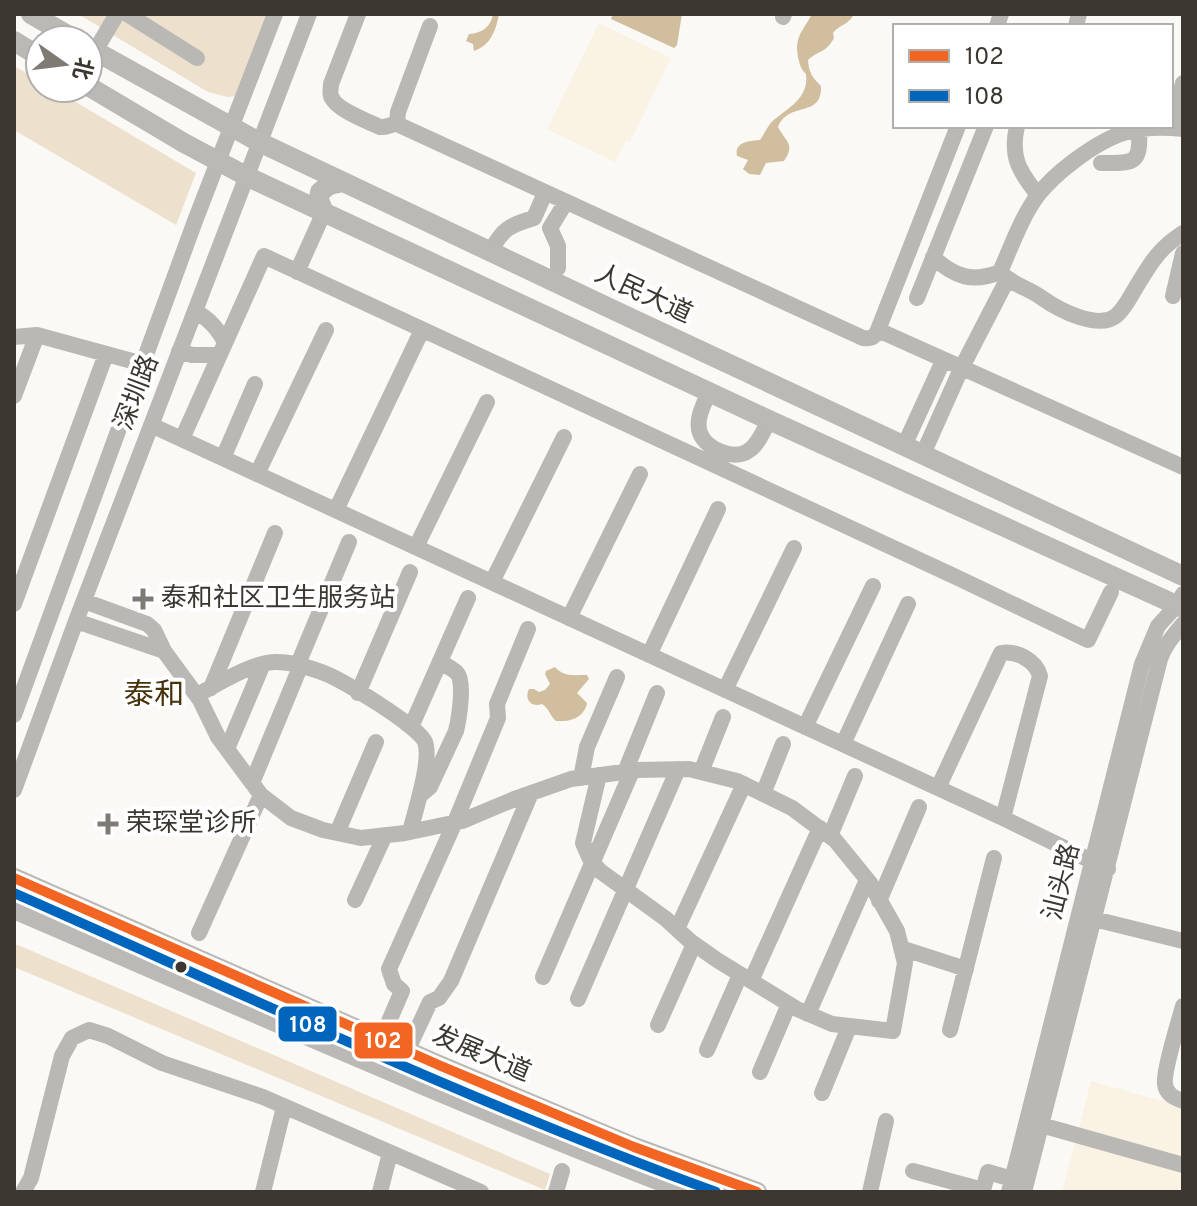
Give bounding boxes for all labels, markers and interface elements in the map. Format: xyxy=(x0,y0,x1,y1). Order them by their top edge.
north arrow xyxy=(24,24,104,104)
legend xyxy=(893,24,1173,128)
text: 102 xyxy=(965,43,1004,73)
text: 北 xyxy=(65,54,97,82)
text: 108 xyxy=(965,83,1004,113)
street label: 人民大道 xyxy=(589,258,697,332)
street label: 深圳路 xyxy=(109,351,167,435)
place label: 泰和社区卫生服务站 xyxy=(161,583,395,616)
marker: 泰和社区卫生服务站 xyxy=(132,588,154,610)
district label: 泰和 xyxy=(124,678,184,715)
place label: 荣琛堂诊所 xyxy=(126,808,256,841)
marker: 荣琛堂诊所 xyxy=(97,813,119,835)
street label: 汕头路 xyxy=(1038,840,1088,924)
unlabelled marker xyxy=(173,959,189,975)
line badge: 108 xyxy=(277,1005,338,1043)
text: 108 xyxy=(289,1013,327,1040)
street label: 发展大道 xyxy=(427,1019,535,1091)
line badge: 102 xyxy=(353,1021,414,1060)
text: 102 xyxy=(365,1029,401,1056)

